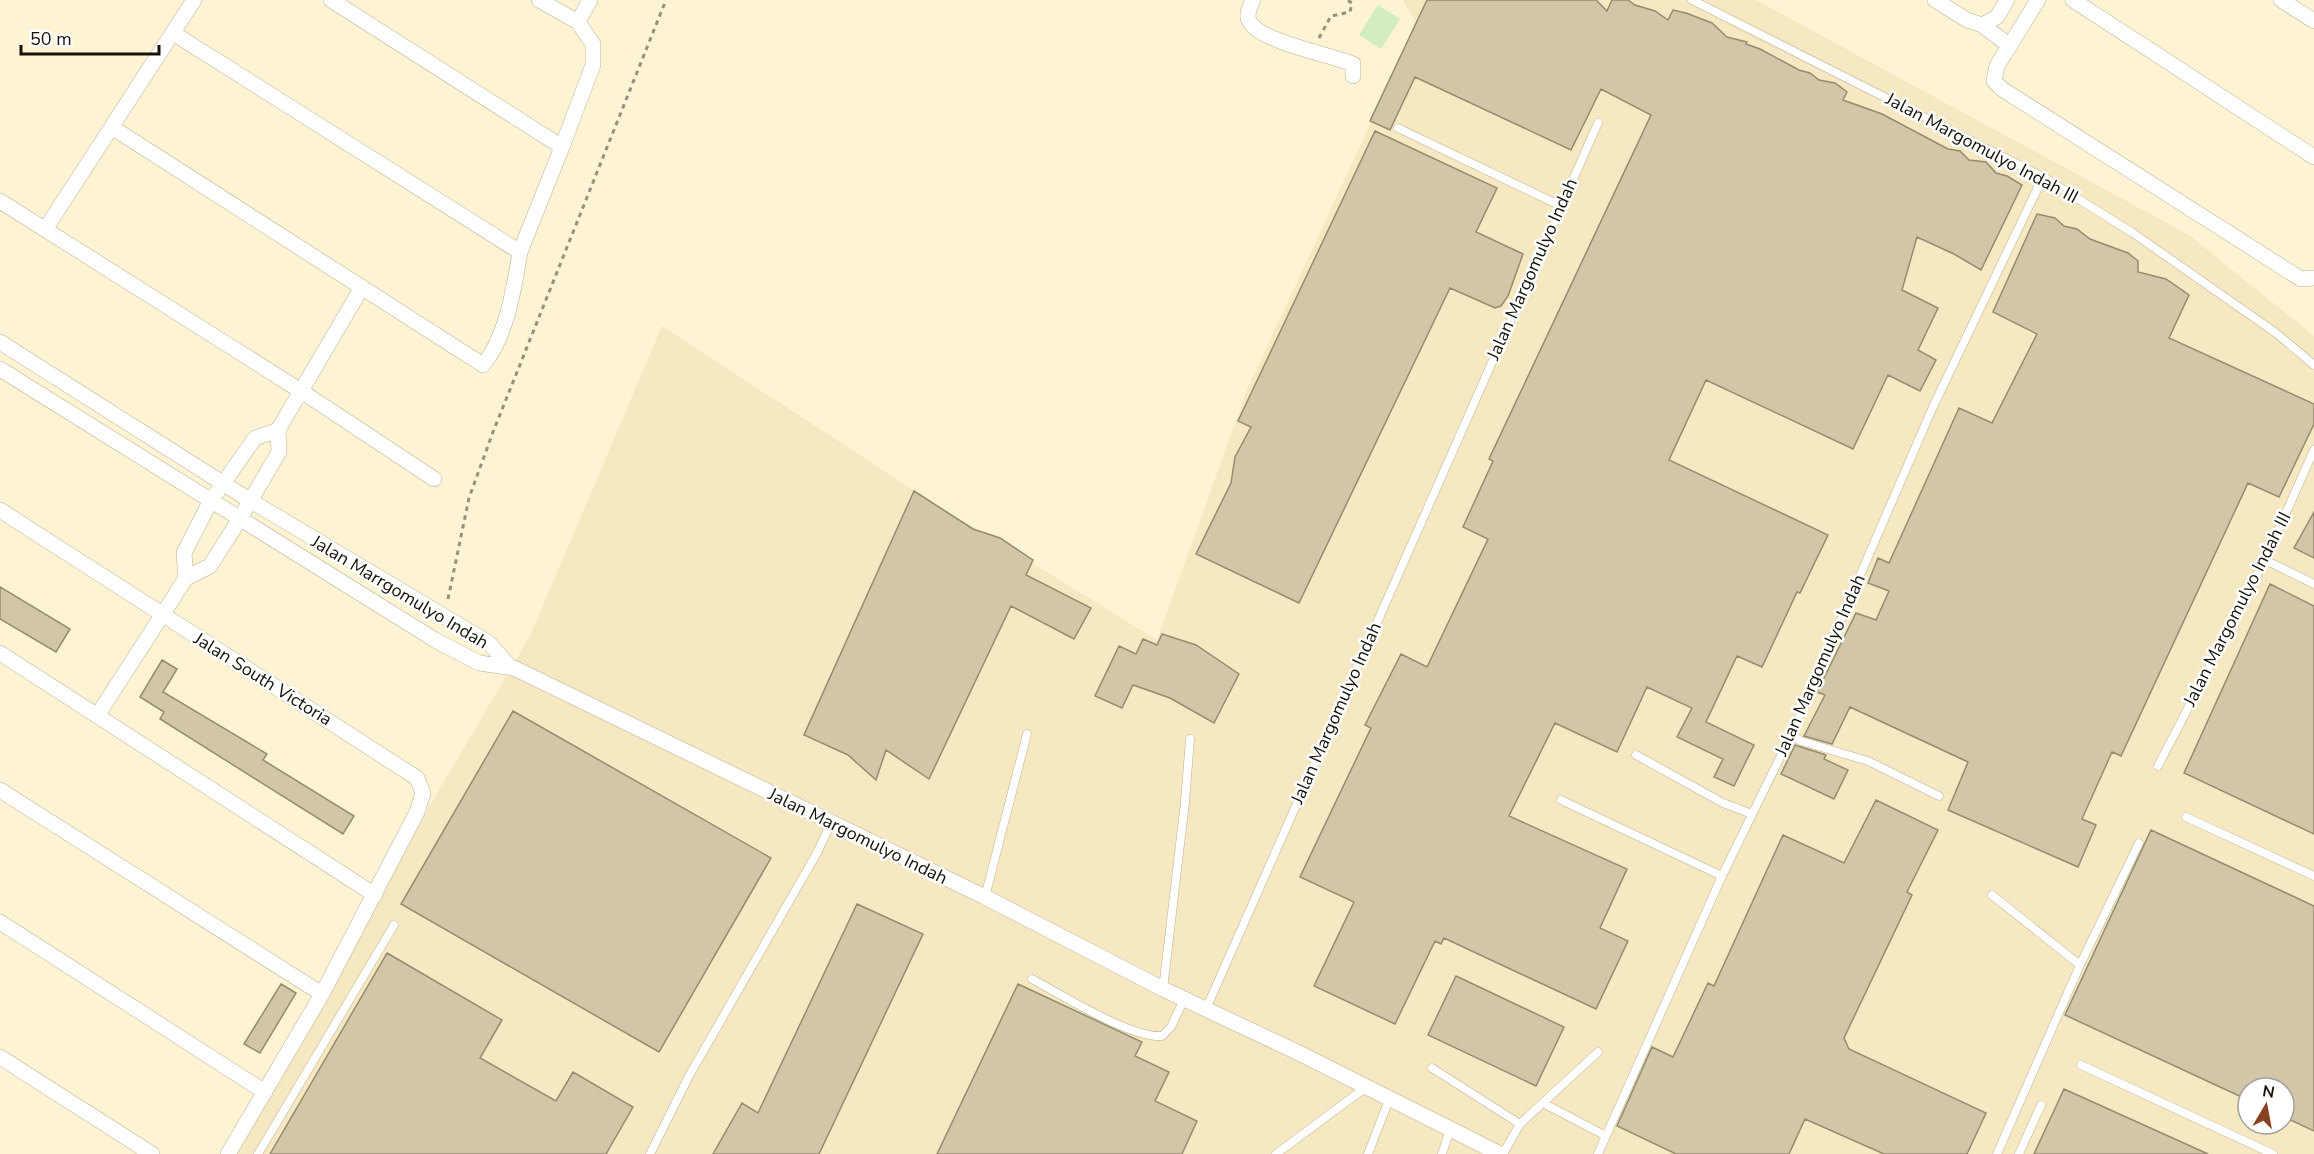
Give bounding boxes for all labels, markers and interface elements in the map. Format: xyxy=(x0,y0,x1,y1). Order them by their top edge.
scale bar xyxy=(21,18,159,56)
text: 50 m xyxy=(30,27,72,51)
street label: Jalan Margomulyo Indah III xyxy=(1881,87,2082,209)
street label: Jalan Margomulyo Indah xyxy=(1481,174,1583,365)
street label: Jalan Margomulyo Indah III xyxy=(2177,508,2296,711)
street label: Jalan Marrgomulyo Indah xyxy=(306,529,493,655)
street label: Jalan Margomulyo Indah xyxy=(1769,570,1871,761)
street label: Jalan Margomulyo Indah xyxy=(1285,618,1387,809)
street label: Jalan South Victoria xyxy=(188,626,337,731)
street label: Jalan Margomulyo Indah xyxy=(764,782,952,890)
north arrow xyxy=(2236,1076,2296,1136)
text: N xyxy=(2261,1080,2276,1104)

